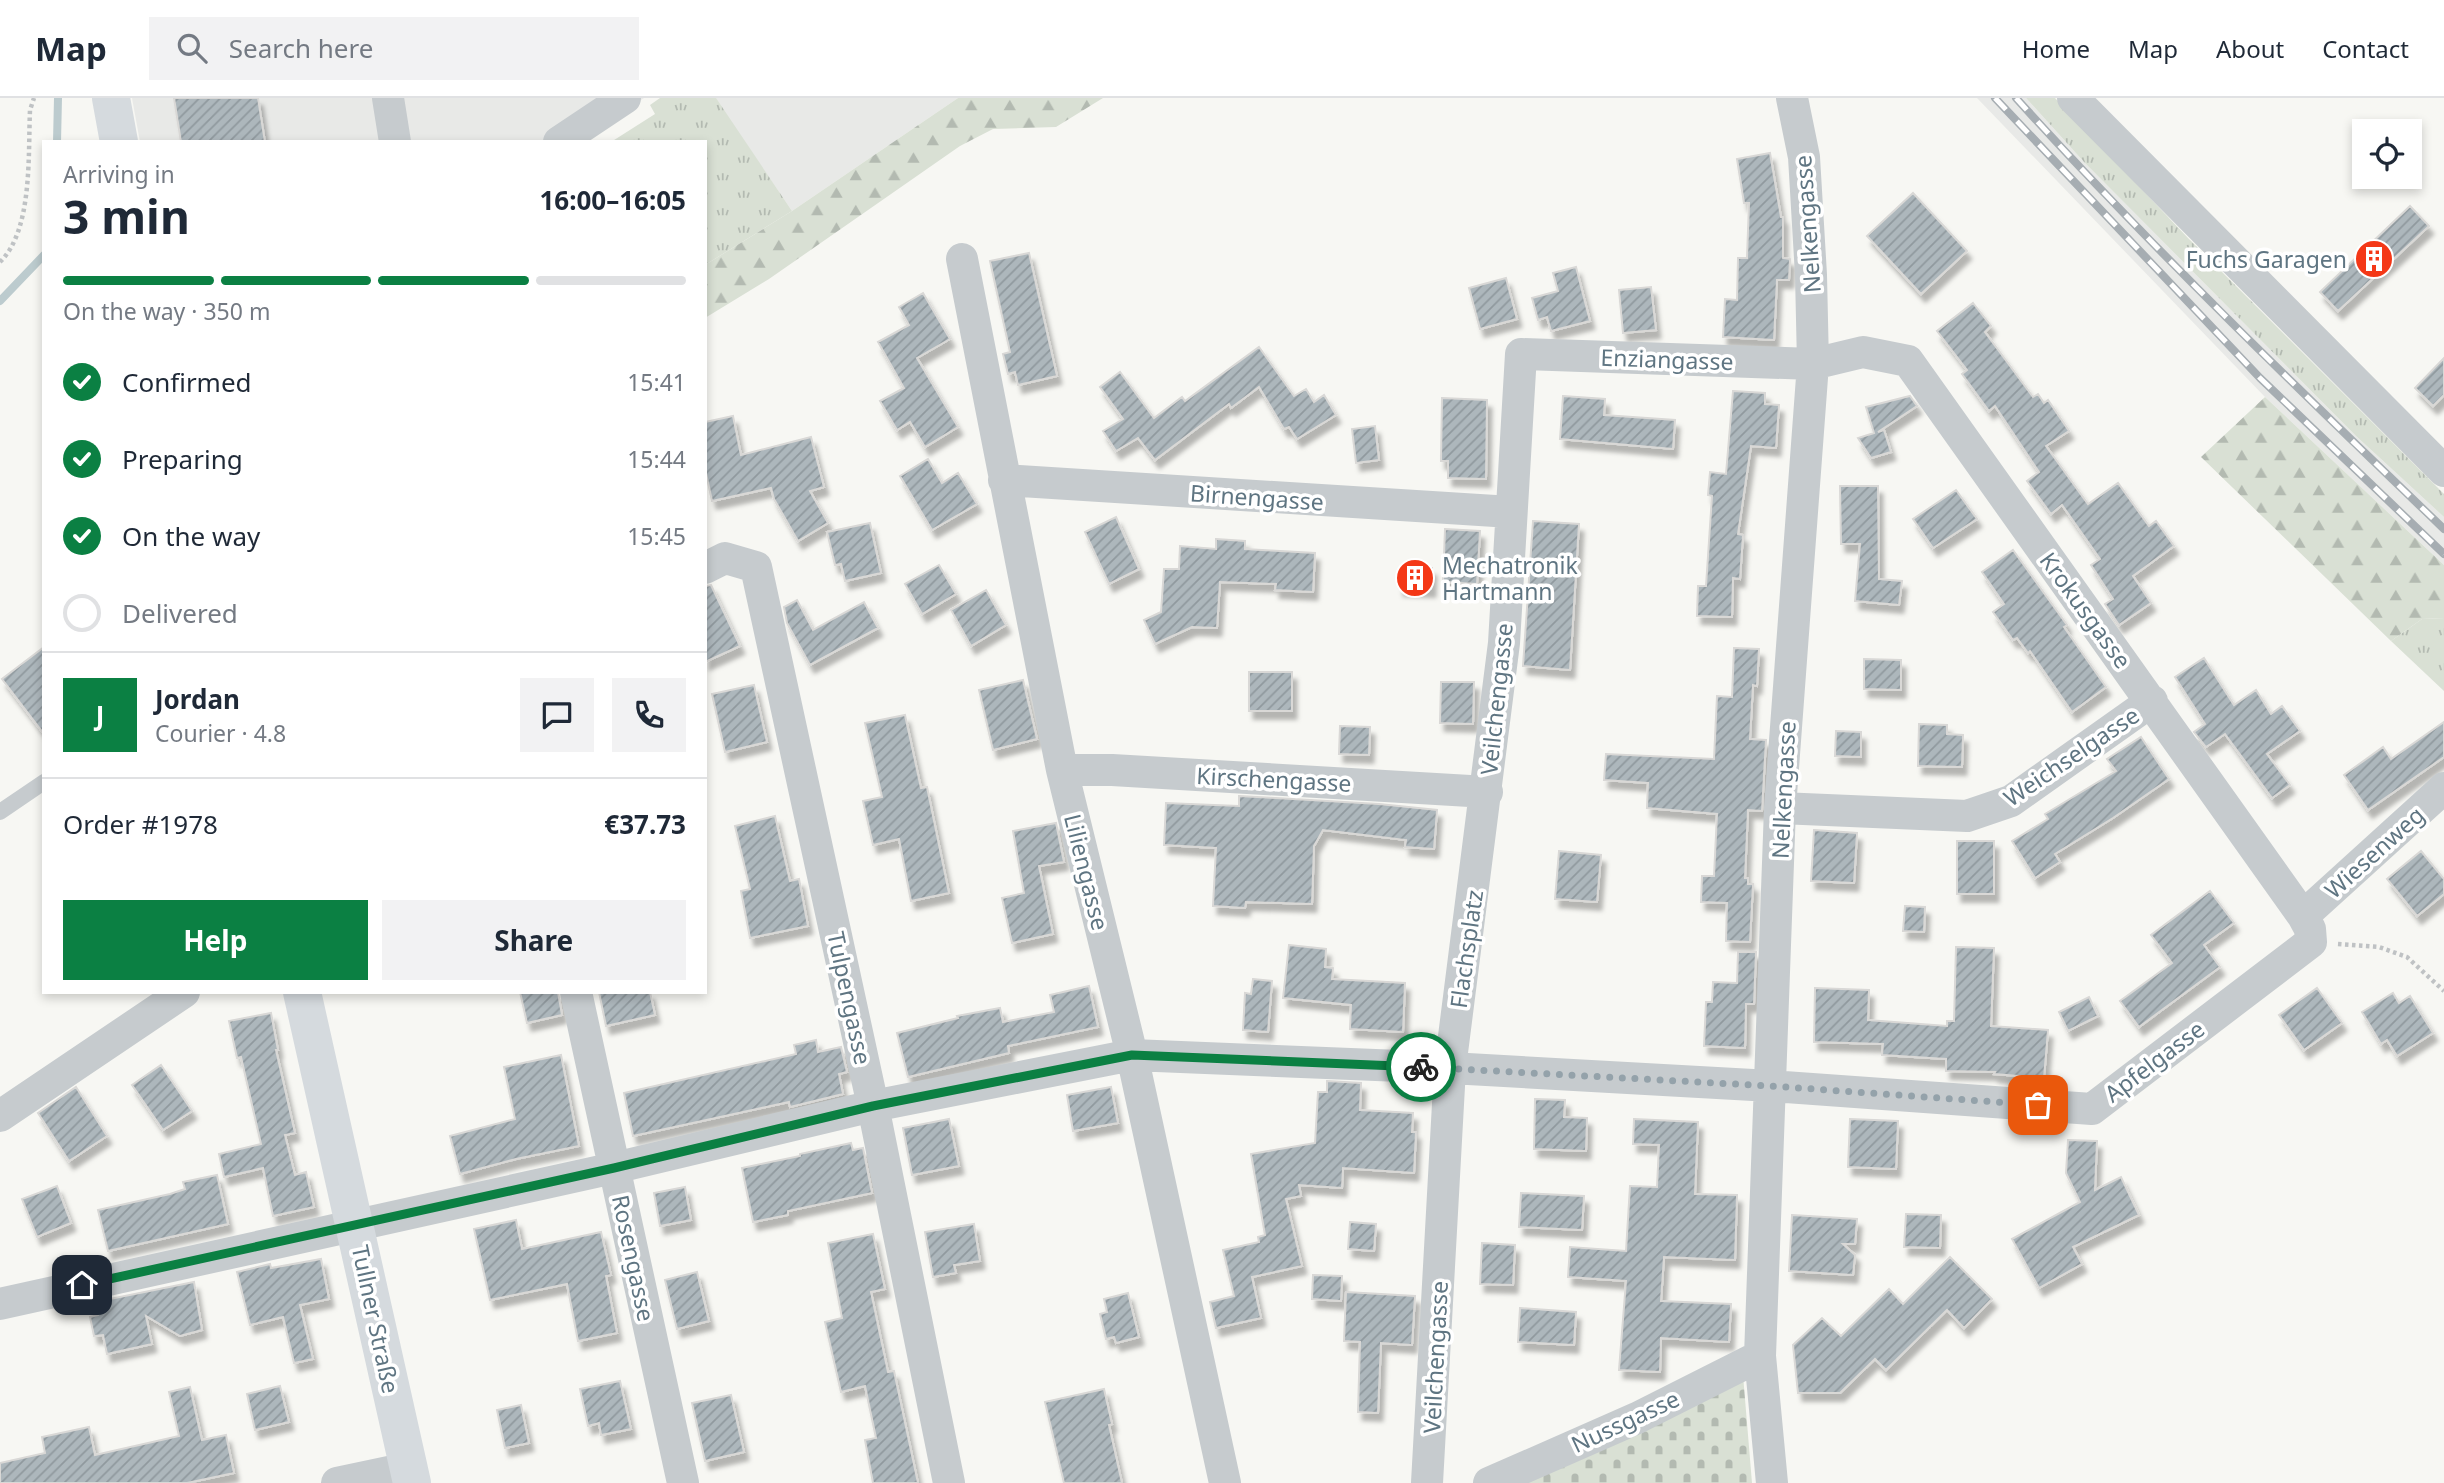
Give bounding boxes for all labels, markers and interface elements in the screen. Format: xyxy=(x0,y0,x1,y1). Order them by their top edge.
search box xyxy=(149,17,639,80)
text: Map xyxy=(35,26,107,71)
icon: search xyxy=(173,29,211,67)
text: Search here xyxy=(229,30,373,66)
text: Home xyxy=(2022,32,2090,65)
text: Map xyxy=(2128,32,2178,65)
text: About xyxy=(2216,32,2284,65)
text: Contact xyxy=(2322,32,2409,65)
map controls xyxy=(2352,119,2422,189)
button: locate xyxy=(2352,119,2422,189)
street label: Nelkengasse xyxy=(1786,154,1828,294)
text: Arriving in xyxy=(63,158,175,190)
text: 16:00–16:05 xyxy=(539,182,686,218)
text: 3 min xyxy=(63,185,190,247)
building icon: Fuchs Garagen xyxy=(2353,238,2395,280)
place label: Fuchs Garagen xyxy=(2186,243,2347,275)
text: On the way · 350 m xyxy=(63,295,270,327)
street label: Enziangasse xyxy=(1600,341,1734,377)
icon: check xyxy=(63,363,101,401)
text: Confirmed xyxy=(122,364,252,400)
text: 15:41 xyxy=(627,366,686,398)
icon: check xyxy=(63,440,101,478)
text: Preparing xyxy=(122,441,243,477)
text: 15:44 xyxy=(627,443,686,475)
street label: Birnengasse xyxy=(1189,476,1325,518)
icon: check xyxy=(63,517,101,555)
text: On the way xyxy=(122,518,260,554)
text: 15:45 xyxy=(627,520,686,552)
street label: Krokusgasse xyxy=(2033,545,2139,675)
place label: Mechatronik Hartmann xyxy=(1442,549,1578,607)
building icon: Mechatronik Hartmann xyxy=(1394,557,1436,599)
text: Delivered xyxy=(122,595,238,631)
street label: Veilchengasse xyxy=(1472,621,1520,777)
button: chat xyxy=(520,678,594,752)
button: phone xyxy=(612,678,686,752)
text: Jordan xyxy=(155,681,240,717)
text: J xyxy=(96,697,104,733)
street label: Weichselgasse xyxy=(1997,699,2145,813)
text: Courier · 4.8 xyxy=(155,717,286,749)
street label: Nelkengasse xyxy=(1763,720,1803,860)
street label: Kirschengasse xyxy=(1196,759,1352,799)
street label: Wiesenweg xyxy=(2317,799,2431,905)
text: Order #1978 xyxy=(63,806,218,842)
text: €37.73 xyxy=(604,806,686,842)
street label: Liliengasse xyxy=(1057,810,1117,934)
street label: Flachsplatz xyxy=(1442,888,1490,1010)
button: Help xyxy=(63,900,368,980)
button: Share xyxy=(382,900,686,980)
street label: Tulpengasse xyxy=(820,929,880,1067)
street label: Apfelgasse xyxy=(2097,1013,2211,1109)
courier xyxy=(1386,1032,1456,1102)
icon: bike xyxy=(1402,1048,1440,1086)
pin xyxy=(2008,1075,2068,1135)
icon: bag xyxy=(2019,1086,2057,1124)
street label: Rosengasse xyxy=(605,1192,663,1324)
street label: Tullner Straße xyxy=(345,1242,407,1396)
pin xyxy=(52,1255,112,1315)
icon: home xyxy=(63,1266,101,1304)
street label: Veilchengasse xyxy=(1415,1280,1455,1434)
street label: Nussgasse xyxy=(1566,1382,1684,1460)

